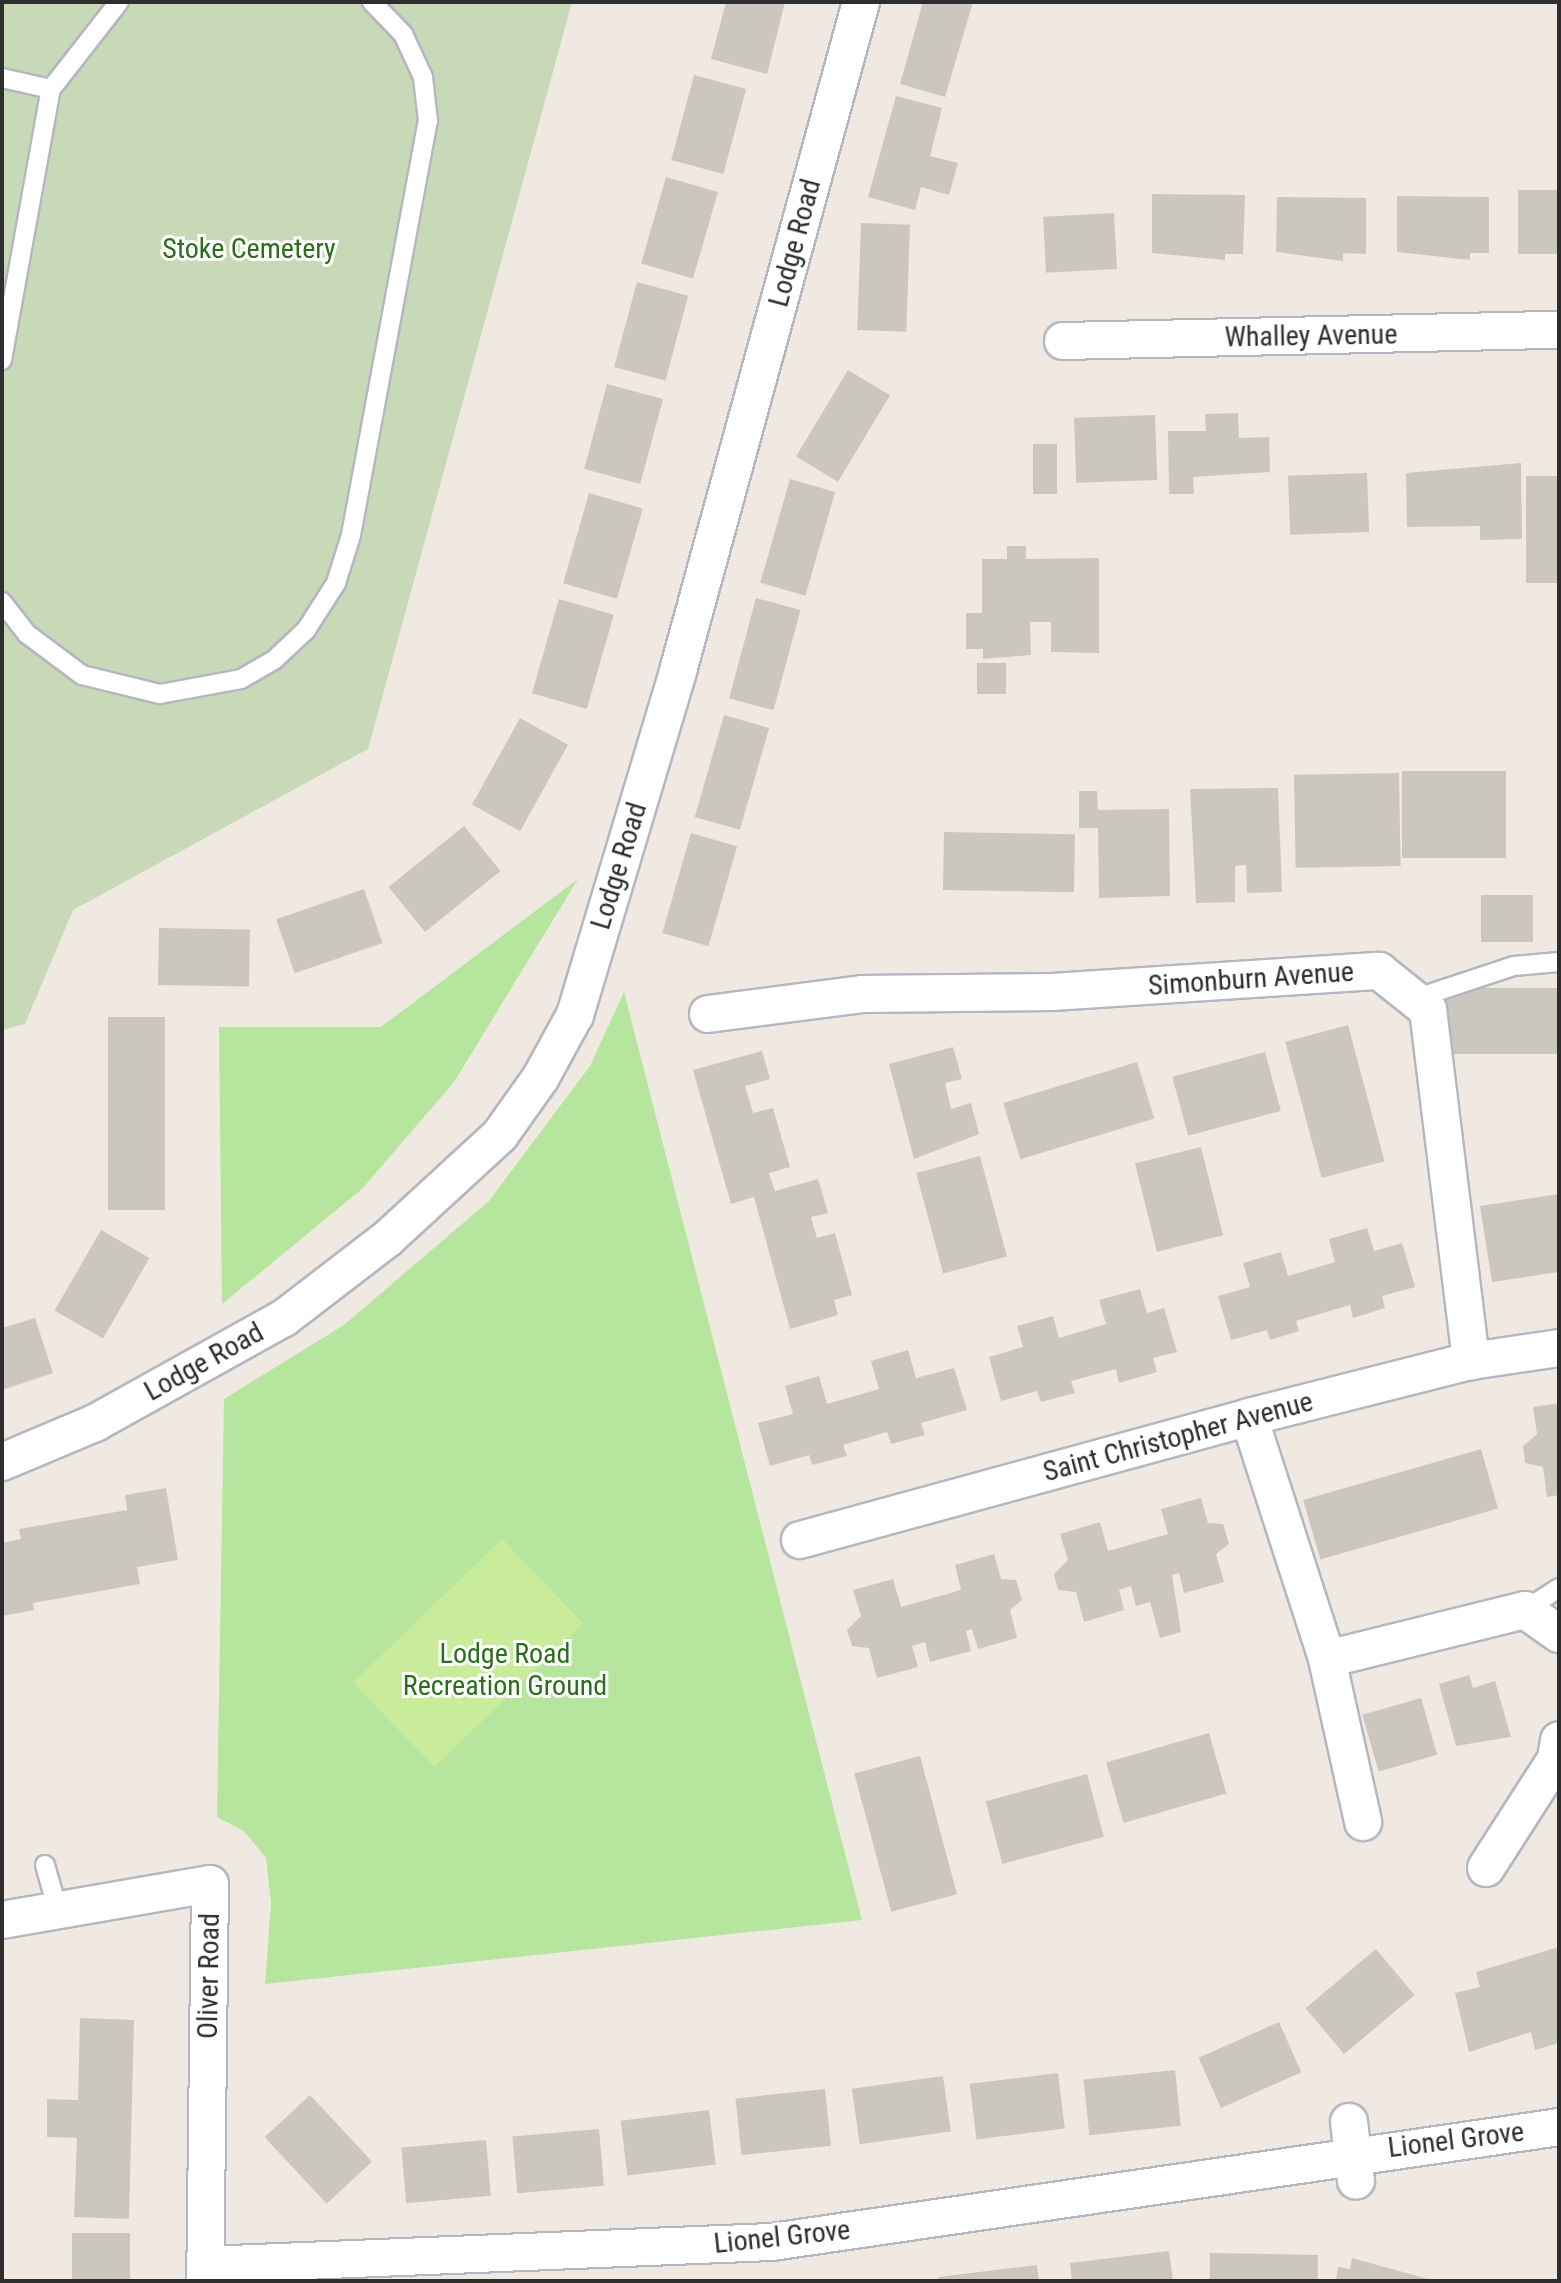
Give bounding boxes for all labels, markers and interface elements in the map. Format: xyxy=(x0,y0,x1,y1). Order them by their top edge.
street label: Lodge Road xyxy=(762,175,828,311)
park label: Stoke Cemetery xyxy=(162,232,336,266)
street label: Whalley Avenue xyxy=(1224,318,1398,354)
street label: Lodge Road xyxy=(584,799,654,933)
street label: Simonburn Avenue xyxy=(1147,955,1355,1003)
street label: Lodge Road xyxy=(139,1316,269,1408)
street label: Saint Christopher Avenue xyxy=(1039,1385,1317,1489)
park label: Lodge Road Recreation Ground xyxy=(403,1637,607,1703)
street label: Oliver Road xyxy=(191,1913,227,2039)
street label: Lionel Grove xyxy=(1386,2115,1526,2165)
street label: Lionel Grove xyxy=(712,2213,852,2261)

